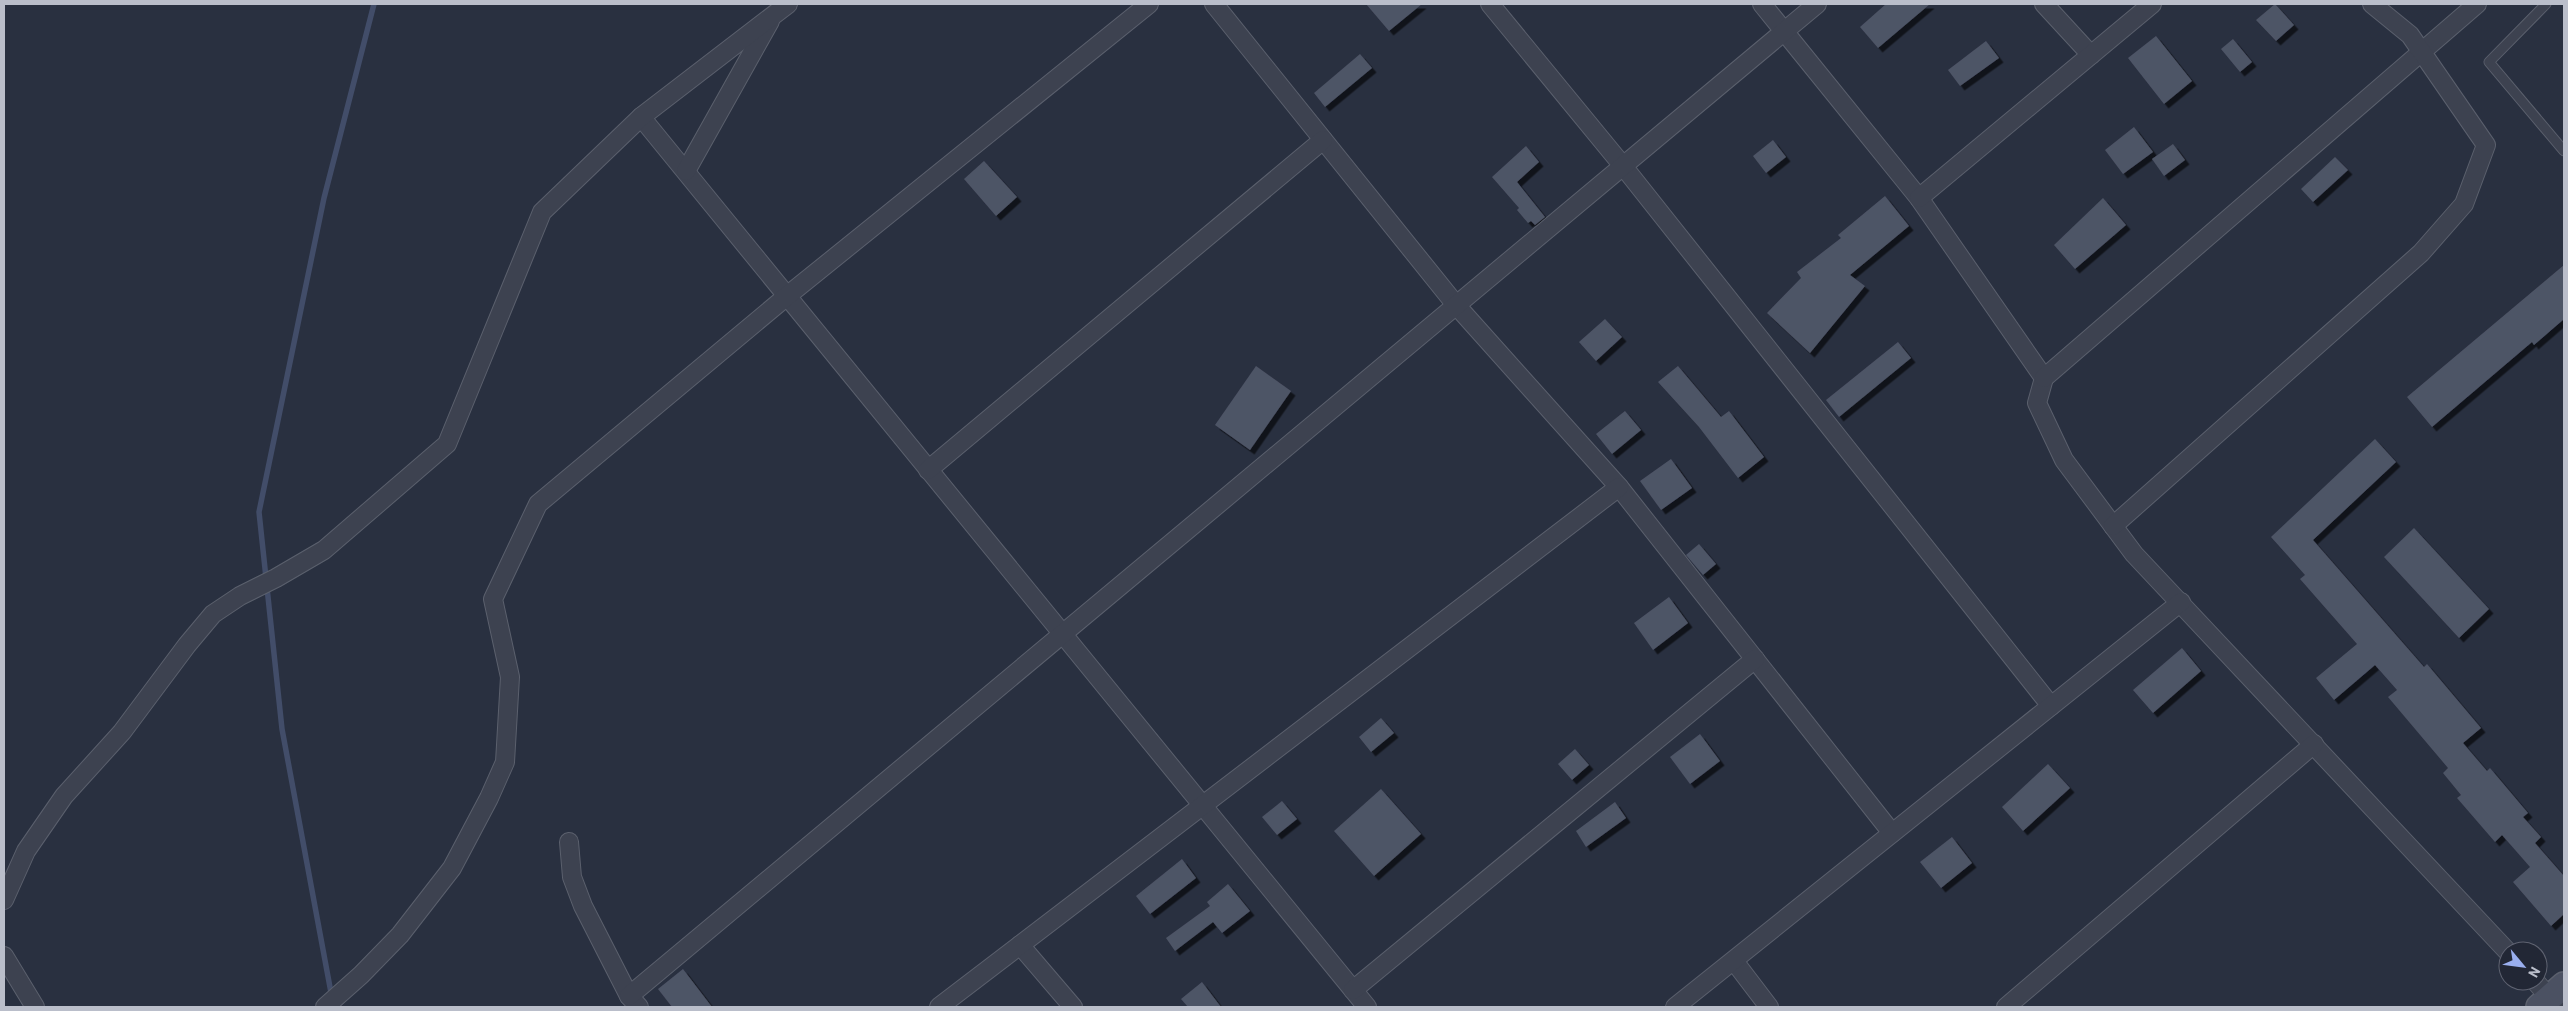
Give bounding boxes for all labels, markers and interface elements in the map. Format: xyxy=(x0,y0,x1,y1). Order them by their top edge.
north arrow xyxy=(2498,941,2548,991)
text: N xyxy=(2525,964,2544,981)

